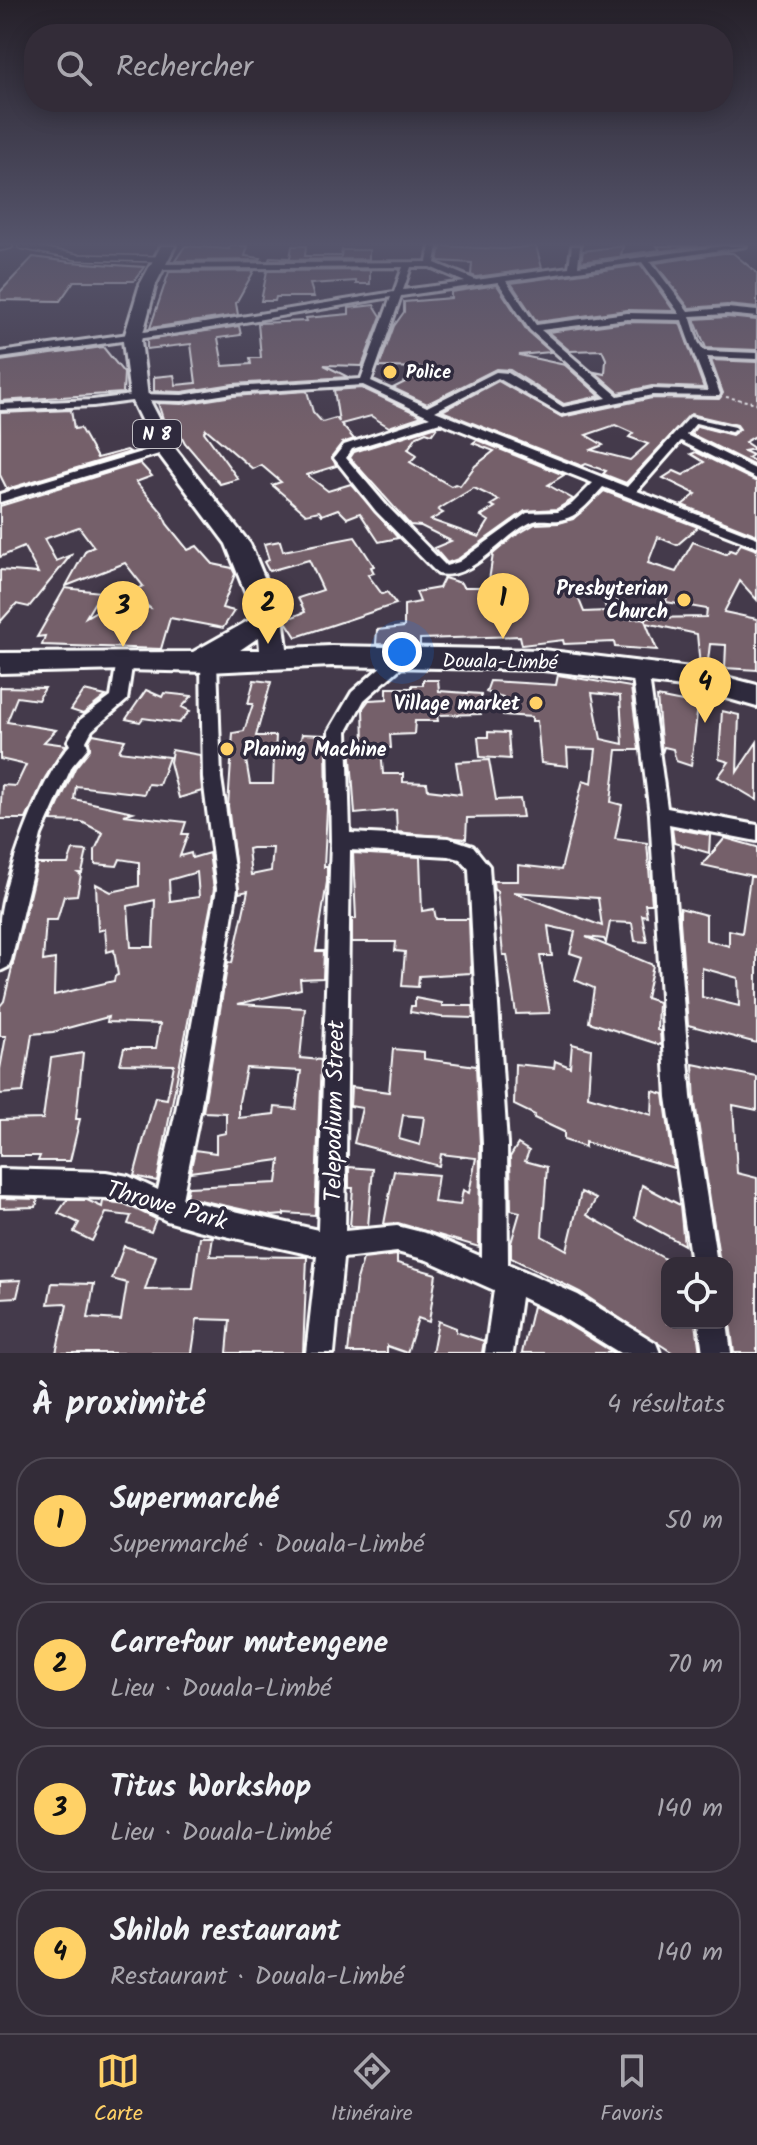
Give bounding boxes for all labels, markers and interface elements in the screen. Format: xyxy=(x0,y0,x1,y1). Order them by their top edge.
search box xyxy=(24,24,733,112)
text: Rechercher xyxy=(116,44,253,92)
icon: search xyxy=(52,46,96,90)
place label: Police xyxy=(406,359,451,388)
marker: Police xyxy=(381,363,399,381)
road number: N 8 xyxy=(133,420,181,448)
pin: 1 xyxy=(477,573,529,639)
place label: Presbyterian Church xyxy=(556,574,668,629)
pin: 2 xyxy=(242,578,294,644)
pin: 3 xyxy=(97,581,149,647)
marker: Presbyterian Church xyxy=(675,591,693,609)
your location xyxy=(382,632,422,672)
street label: Douala-Limbé xyxy=(442,646,559,680)
pin: 4 xyxy=(679,657,731,723)
place label: Village market xyxy=(394,689,521,721)
marker: Village market xyxy=(527,694,545,712)
place label: Planing Machine xyxy=(243,735,387,767)
marker: Planing Machine xyxy=(218,740,236,758)
street label: Telepodium Street xyxy=(314,1019,357,1202)
street label: Throwe Park xyxy=(101,1171,233,1243)
map controls xyxy=(661,1257,733,1329)
button: locate xyxy=(661,1257,733,1329)
text: À proximité xyxy=(32,1378,205,1432)
text: 4 résultats xyxy=(607,1384,725,1426)
text: Supermarché xyxy=(110,1476,279,1524)
text: 1 xyxy=(56,1500,64,1542)
text: 50 m xyxy=(665,1500,723,1542)
text: Supermarché · Douala-Limbé xyxy=(110,1524,424,1566)
text: Carrefour mutengene xyxy=(110,1620,388,1668)
text: 2 xyxy=(52,1644,68,1686)
text: 70 m xyxy=(667,1644,723,1686)
text: Lieu · Douala-Limbé xyxy=(110,1668,331,1710)
text: Titus Workshop xyxy=(110,1764,311,1812)
text: 3 xyxy=(53,1788,67,1830)
text: 140 m xyxy=(656,1788,723,1830)
text: Lieu · Douala-Limbé xyxy=(110,1812,331,1854)
text: Shiloh restaurant xyxy=(110,1908,341,1956)
text: 4 xyxy=(53,1932,67,1974)
text: 140 m xyxy=(656,1932,723,1974)
text: Restaurant · Douala-Limbé xyxy=(110,1956,404,1998)
tab: Carte xyxy=(94,2049,143,2132)
tab: Itinéraire xyxy=(331,2049,413,2132)
tab: Favoris xyxy=(600,2049,663,2132)

